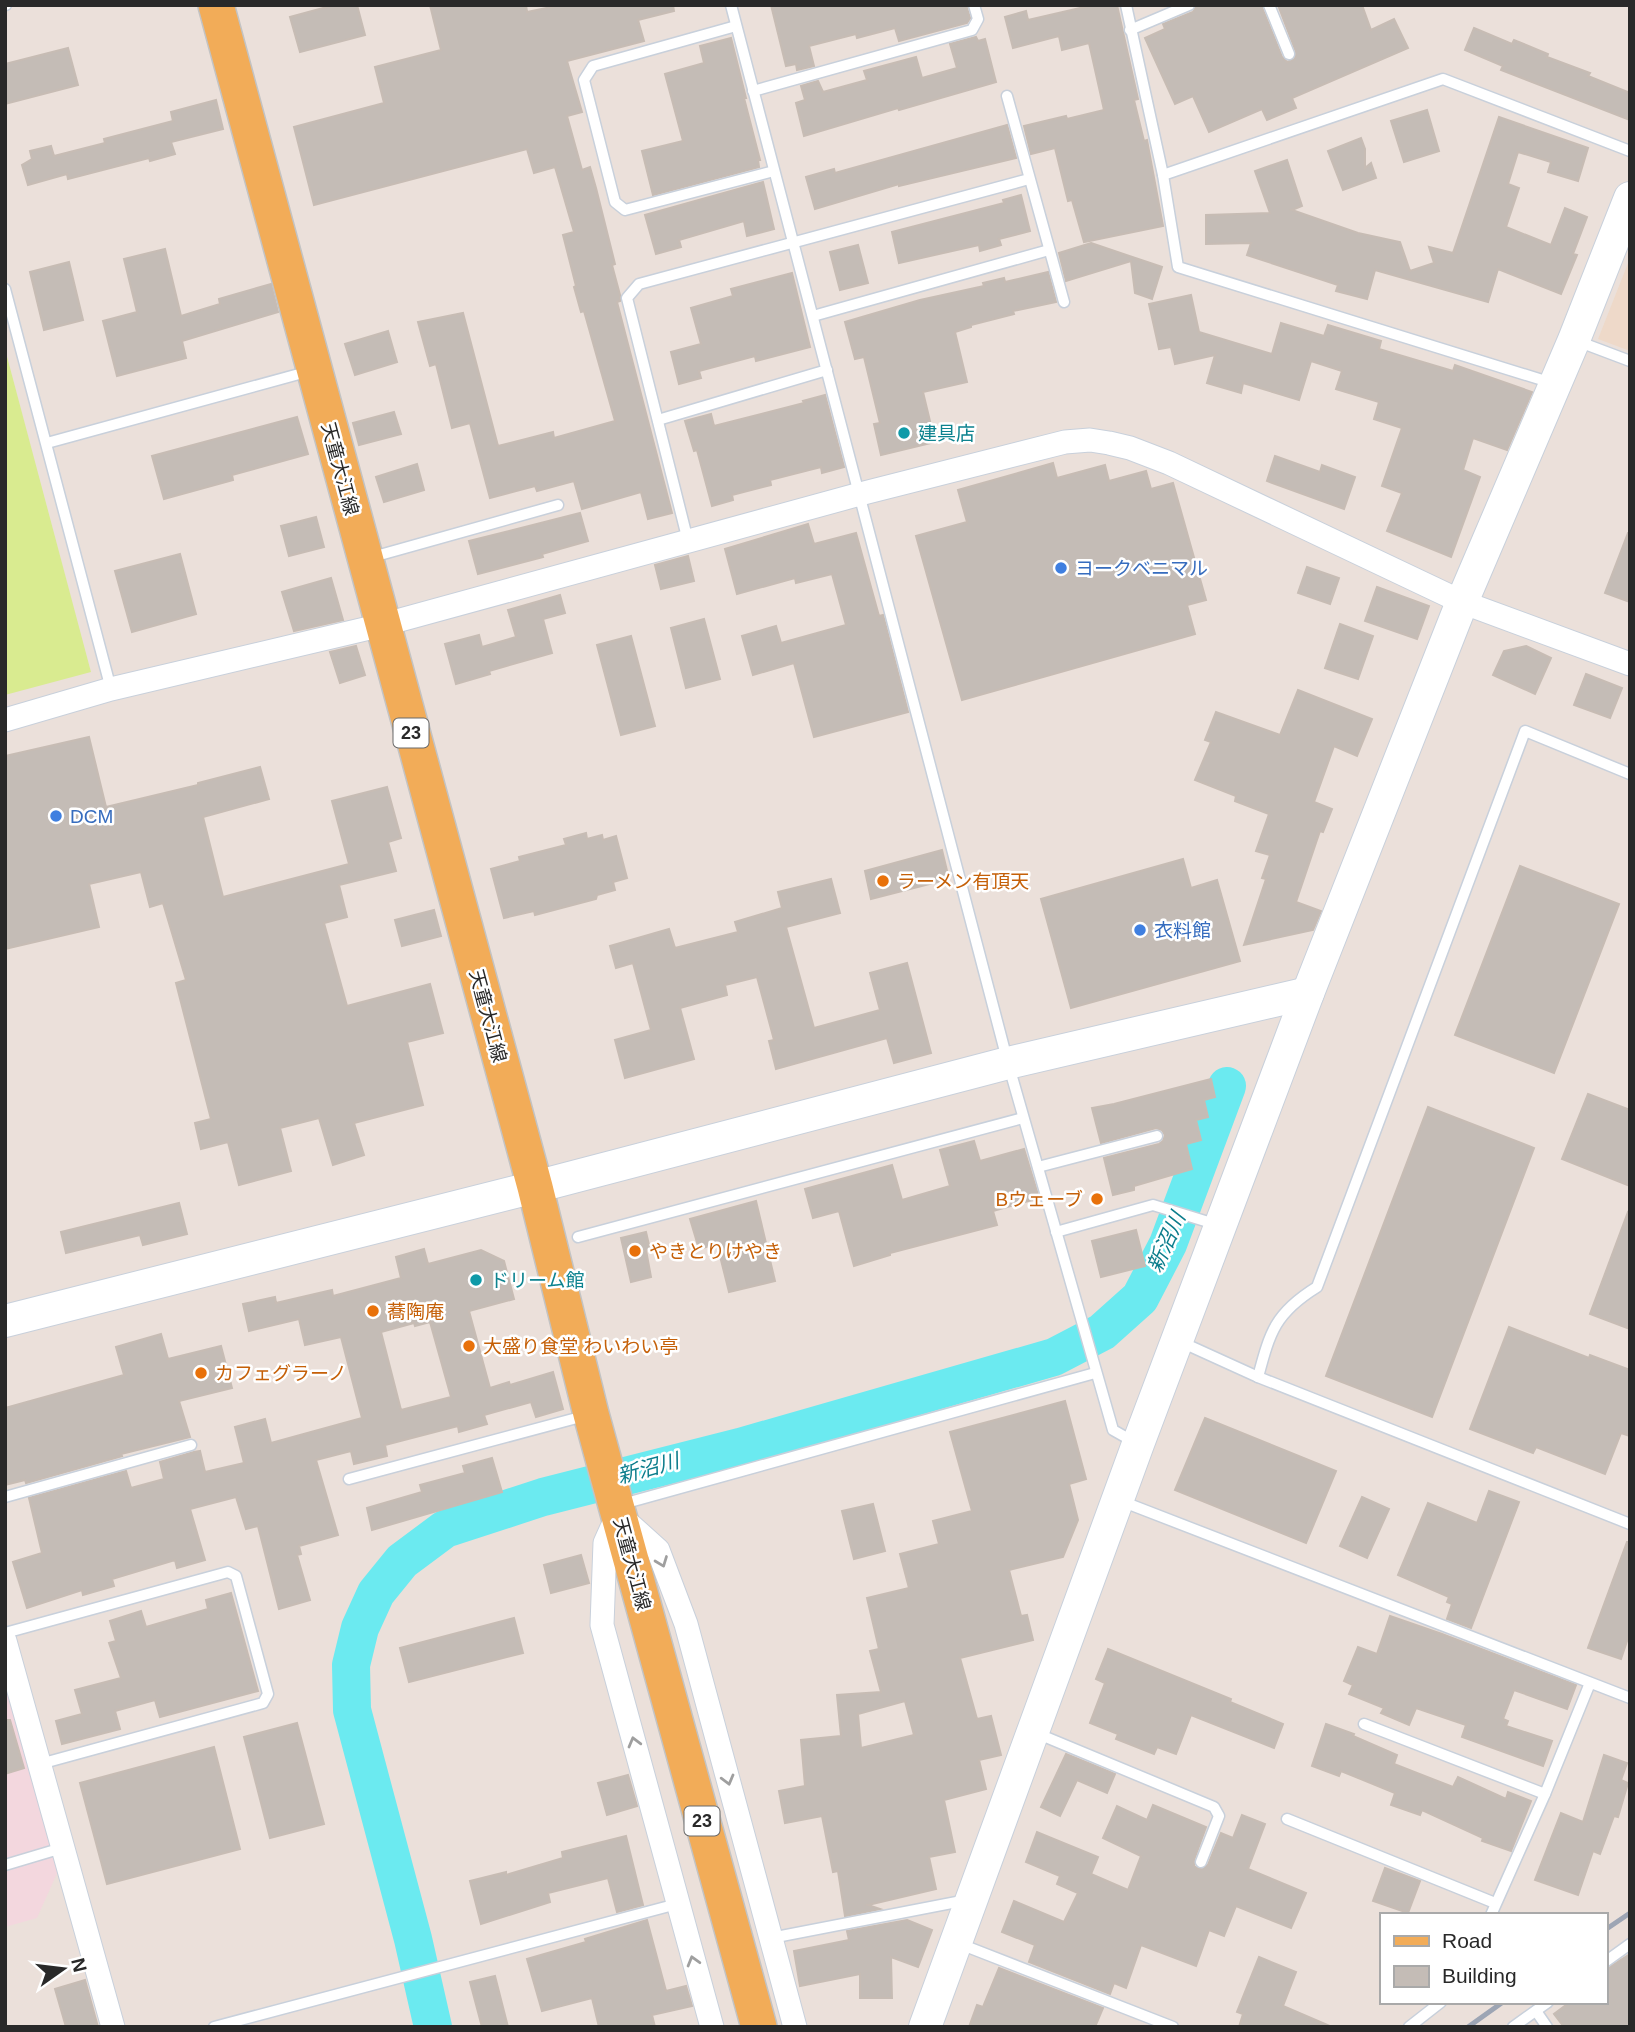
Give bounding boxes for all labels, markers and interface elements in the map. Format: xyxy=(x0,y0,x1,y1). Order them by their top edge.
street label: 天童大江線 xyxy=(318,420,362,518)
place label: 建具店 xyxy=(918,423,975,444)
marker: 建具店 xyxy=(896,425,912,441)
place label: ヨークベニマル xyxy=(1075,558,1208,579)
marker: ヨークベニマル xyxy=(1053,560,1069,576)
road number: 23 xyxy=(394,718,428,748)
place label: DCM xyxy=(70,806,113,827)
marker: DCM xyxy=(48,808,64,824)
place label: ラーメン有頂天 xyxy=(897,871,1029,892)
marker: ラーメン有頂天 xyxy=(875,873,891,889)
place label: 衣料館 xyxy=(1154,920,1211,941)
marker: 衣料館 xyxy=(1132,922,1148,938)
street label: 天童大江線 xyxy=(466,967,510,1065)
place label: Bウェーブ xyxy=(995,1189,1083,1210)
marker: Bウェーブ xyxy=(1089,1191,1105,1207)
water label: 新沼川 xyxy=(1143,1207,1190,1275)
place label: やきとりけやき xyxy=(649,1241,782,1262)
marker: やきとりけやき xyxy=(627,1243,643,1259)
place label: ドリーム館 xyxy=(490,1270,584,1291)
marker: ドリーム館 xyxy=(468,1272,484,1288)
place label: 蕎陶庵 xyxy=(387,1301,444,1322)
marker: 蕎陶庵 xyxy=(365,1303,381,1319)
place label: 大盛り食堂 わいわい亭 xyxy=(483,1336,678,1357)
marker: 大盛り食堂 わいわい亭 xyxy=(461,1338,477,1354)
place label: カフェグラーノ xyxy=(215,1363,347,1384)
marker: カフェグラーノ xyxy=(193,1365,209,1381)
water label: 新沼川 xyxy=(615,1448,683,1487)
street label: 天童大江線 xyxy=(610,1515,654,1613)
one-way arrow xyxy=(654,1555,668,1568)
one-way arrow xyxy=(627,1736,642,1748)
one-way arrow xyxy=(720,1773,734,1785)
road number: 23 xyxy=(684,1807,720,1836)
legend xyxy=(1380,1913,1607,2004)
text: Road xyxy=(1442,1929,1492,1952)
north arrow xyxy=(28,1934,98,2004)
one-way arrow xyxy=(687,1955,702,1967)
text: N xyxy=(67,1956,91,1974)
text: Building xyxy=(1442,1964,1517,1987)

